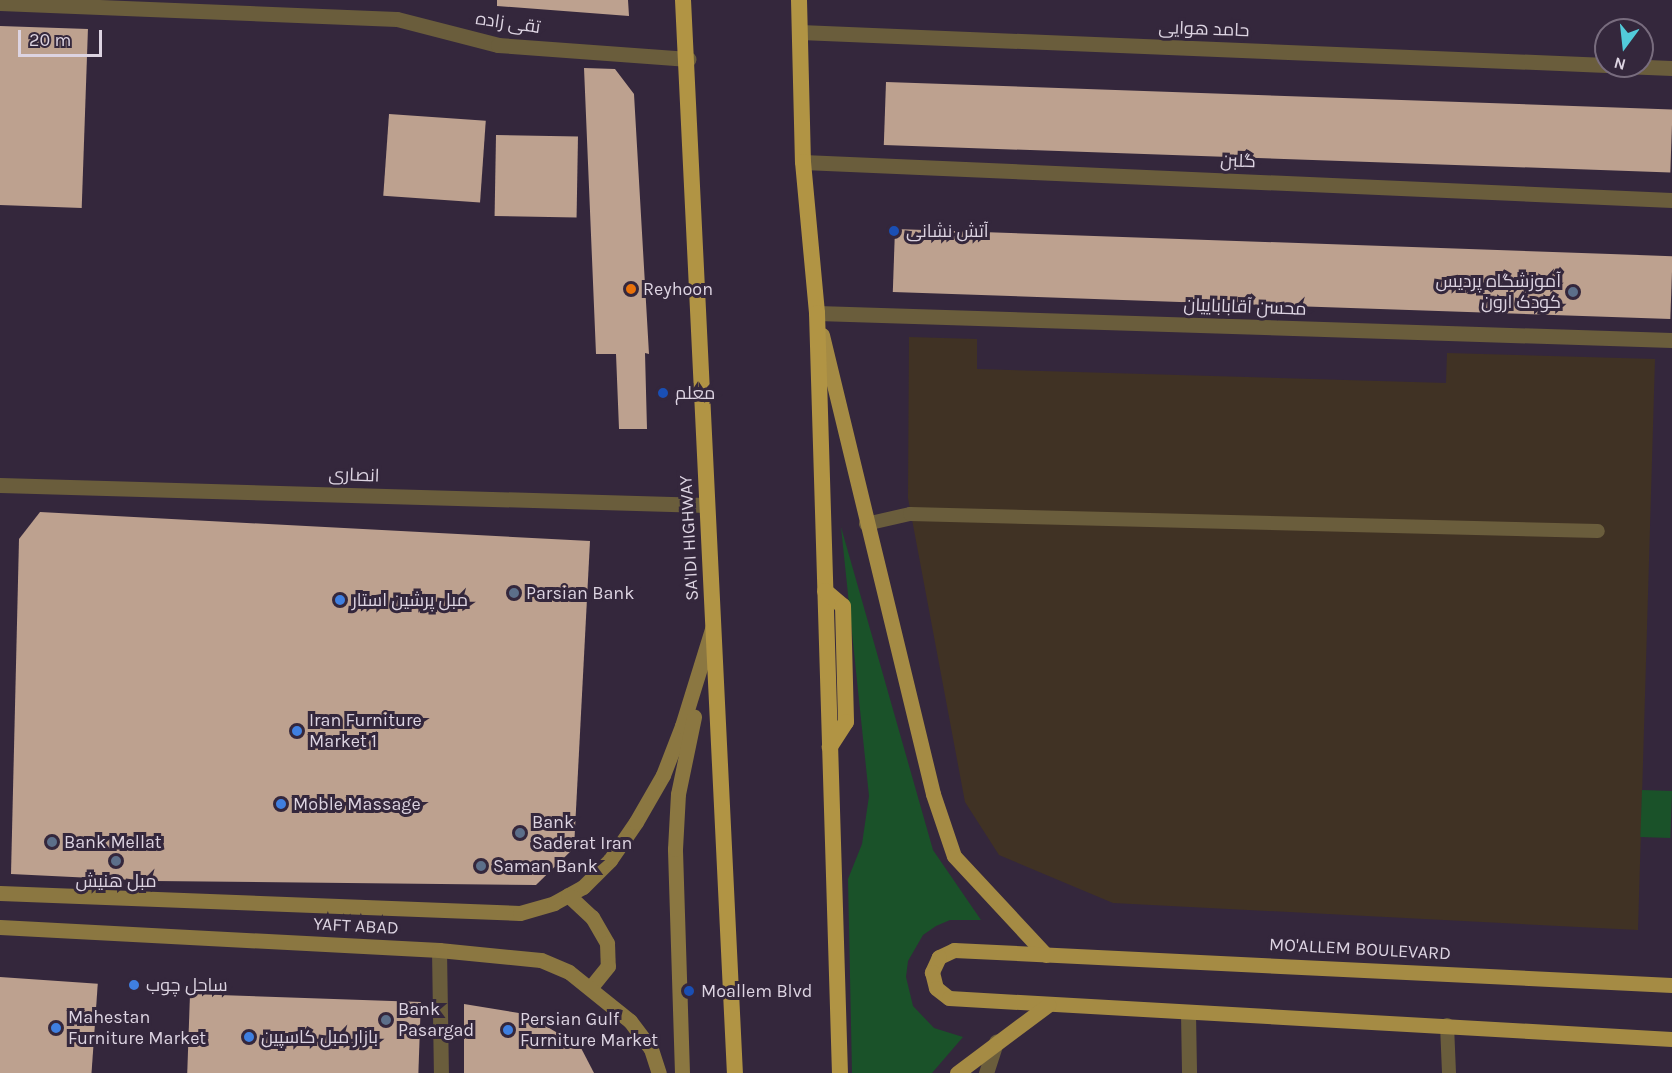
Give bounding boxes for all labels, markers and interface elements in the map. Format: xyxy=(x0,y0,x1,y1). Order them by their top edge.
street label: تقی زاده xyxy=(474,8,542,38)
street label: حامد هوایی xyxy=(1158,17,1250,41)
scale bar xyxy=(21,18,105,56)
north arrow xyxy=(1594,18,1654,78)
text: 20 m xyxy=(29,29,71,51)
text: N xyxy=(1612,53,1628,75)
street label: گلبن xyxy=(1220,150,1256,172)
place label: آتش نشانی xyxy=(906,220,989,242)
marker: آتش نشانی xyxy=(887,224,901,238)
place label: آموزشگاه پردیس کودک ارون xyxy=(1436,271,1561,314)
place label: Reyhoon xyxy=(643,278,713,300)
marker: Reyhoon xyxy=(624,282,638,296)
marker: آموزشگاه پردیس کودک ارون xyxy=(1566,285,1580,299)
street label: محسن آقاباباییان xyxy=(1183,294,1307,320)
place label: معلم xyxy=(675,382,715,404)
marker: معلم xyxy=(656,386,670,400)
street label: انصاری xyxy=(328,463,380,487)
street label: SA'IDI HIGHWAY xyxy=(675,475,703,601)
place label: Parsian Bank xyxy=(526,582,634,604)
marker: Parsian Bank xyxy=(507,586,521,600)
place label: مبل پرشین استار xyxy=(352,589,468,611)
marker: مبل پرشین استار xyxy=(333,593,347,607)
place label: Iran Furniture Market 1 xyxy=(309,710,422,752)
marker: Iran Furniture Market 1 xyxy=(290,724,304,738)
place label: Moble Massage xyxy=(293,793,421,815)
marker: Moble Massage xyxy=(274,797,288,811)
place label: Bank Saderat Iran xyxy=(532,812,632,854)
marker: Bank Saderat Iran xyxy=(513,826,527,840)
place label: Bank Mellat xyxy=(64,831,162,853)
marker: Bank Mellat xyxy=(45,835,59,849)
marker: مبل هنیش xyxy=(109,854,123,868)
place label: Saman Bank xyxy=(493,855,598,877)
marker: Saman Bank xyxy=(474,859,488,873)
place label: مبل هنیش xyxy=(75,870,157,892)
street label: YAFT ABAD xyxy=(313,913,399,939)
street label: MO'ALLEM BOULEVARD xyxy=(1269,933,1451,965)
place label: ساحل چوب xyxy=(146,974,228,996)
marker: ساحل چوب xyxy=(127,978,141,992)
place label: Moallem Blvd xyxy=(701,980,812,1002)
marker: Moallem Blvd xyxy=(682,984,696,998)
place label: Bank Pasargad xyxy=(398,999,474,1042)
place label: Mahestan Furniture Market xyxy=(68,1007,206,1050)
place label: Persian Gulf Furniture Market xyxy=(520,1009,658,1052)
marker: Bank Pasargad xyxy=(379,1013,393,1027)
marker: Mahestan Furniture Market xyxy=(49,1021,63,1035)
marker: Persian Gulf Furniture Market xyxy=(501,1023,515,1037)
place label: بازار مبل کاسپین xyxy=(261,1026,378,1048)
marker: بازار مبل کاسپین xyxy=(242,1030,256,1044)

